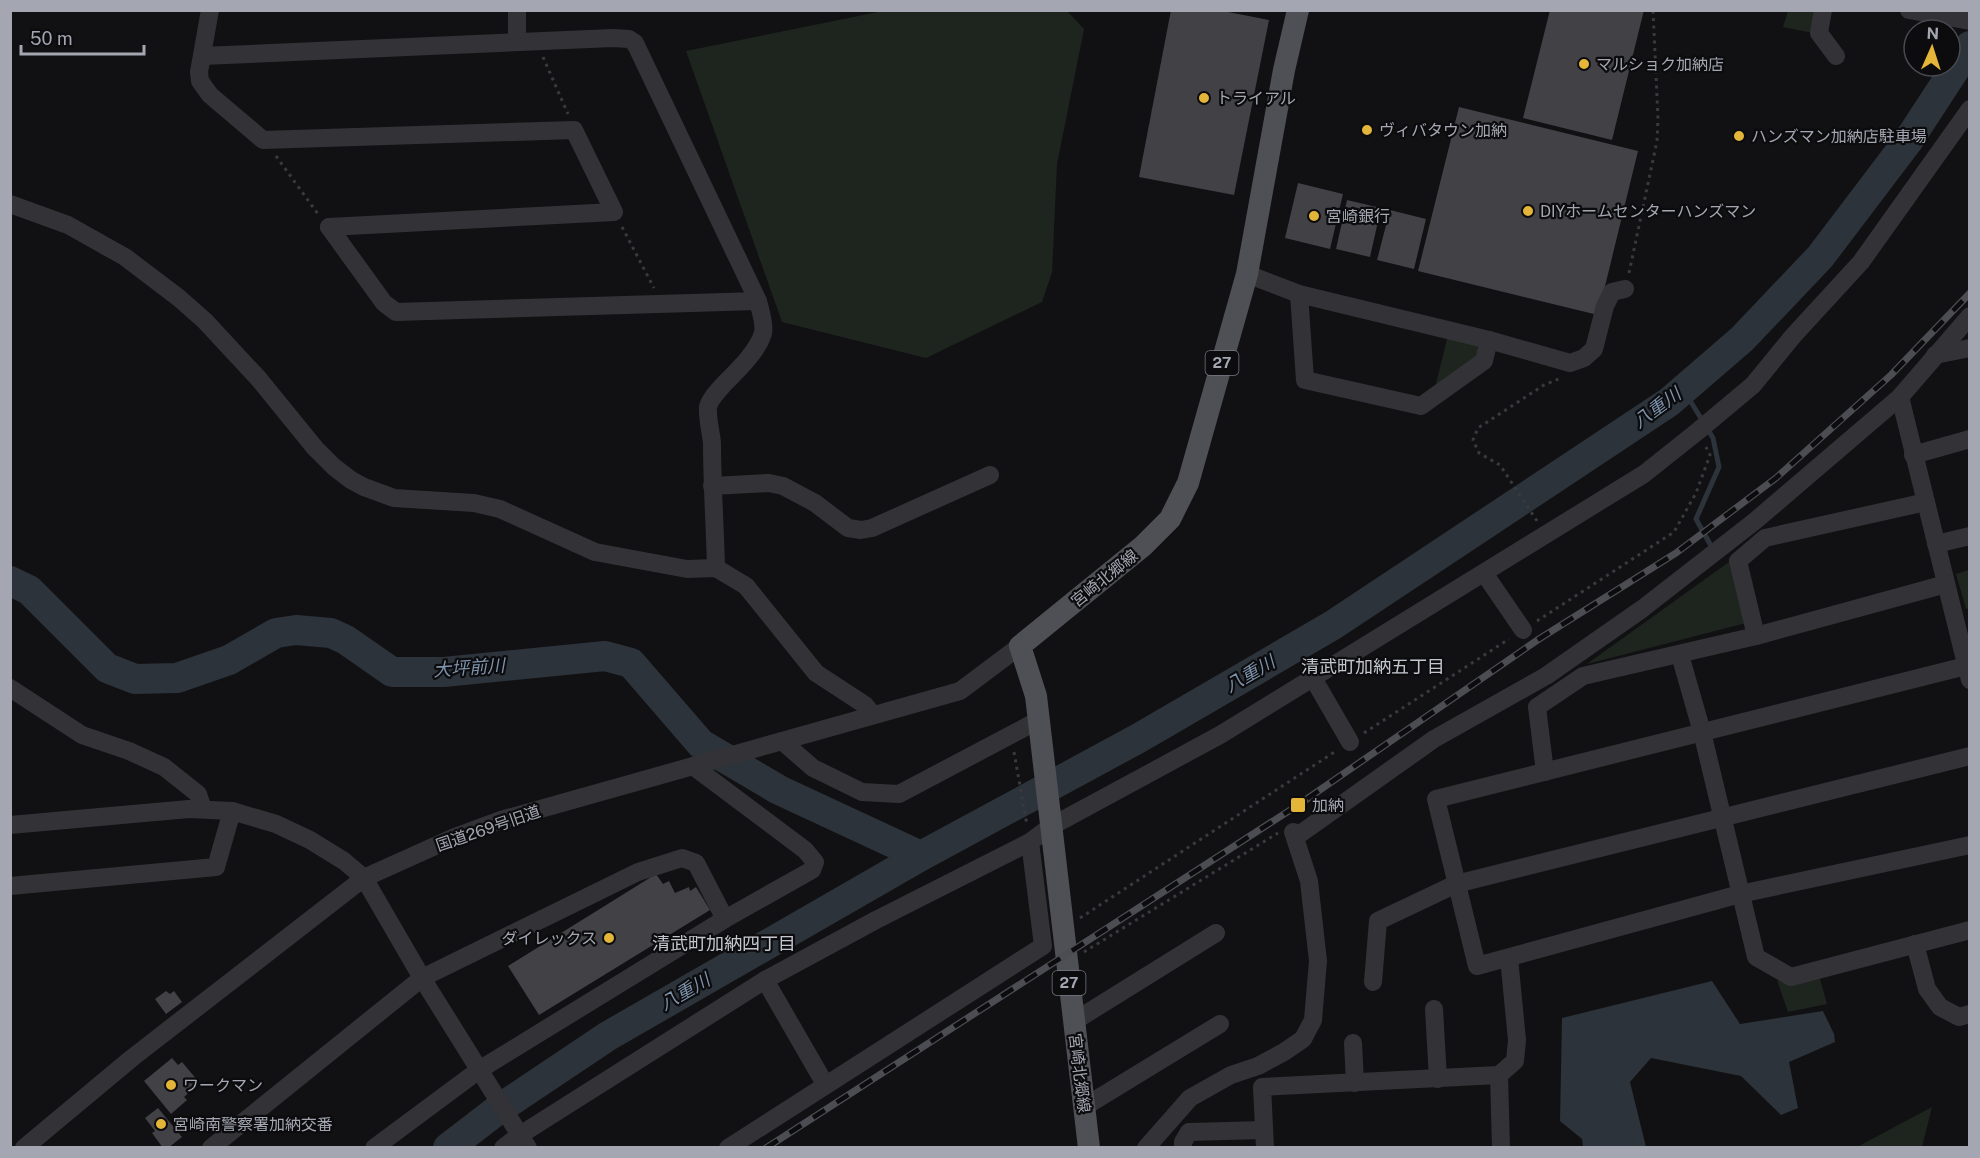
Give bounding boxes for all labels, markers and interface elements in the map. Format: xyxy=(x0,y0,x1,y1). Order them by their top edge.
scale bar xyxy=(21,18,144,56)
north arrow xyxy=(1902,18,1962,78)
text: N xyxy=(1926,24,1940,43)
text: 50 m xyxy=(30,28,73,49)
place label: マルショク加納店 xyxy=(1596,55,1724,74)
marker: マルショク加納店 xyxy=(1577,57,1591,71)
place label: トライアル xyxy=(1216,89,1296,108)
marker: トライアル xyxy=(1197,91,1211,105)
place label: ヴィバタウン加納 xyxy=(1379,121,1507,140)
marker: ヴィバタウン加納 xyxy=(1360,123,1374,137)
place label: ハンズマン加納店駐車場 xyxy=(1751,127,1927,146)
marker: ハンズマン加納店駐車場 xyxy=(1732,129,1746,143)
place label: DIYホームセンターハンズマン xyxy=(1540,202,1756,221)
marker: DIYホームセンターハンズマン xyxy=(1521,204,1535,218)
place label: 宮崎銀行 xyxy=(1326,207,1390,226)
marker: 宮崎銀行 xyxy=(1307,209,1321,223)
road number: 27 xyxy=(1206,351,1238,375)
water label: 八重川 xyxy=(1629,382,1686,432)
street label: 宮崎北郷線 xyxy=(1067,546,1141,611)
water label: 八重川 xyxy=(1221,650,1280,696)
water label: 大坪前川 xyxy=(432,654,508,680)
district label: 清武町加納五丁目 xyxy=(1301,656,1445,677)
marker: 加納 xyxy=(1289,796,1307,814)
place label: 加納 xyxy=(1312,796,1344,815)
street label: 国道269号旧道 xyxy=(433,802,543,855)
place label: ダイレックス xyxy=(501,929,597,948)
marker: ダイレックス xyxy=(602,931,616,945)
district label: 清武町加納四丁目 xyxy=(652,933,796,954)
water label: 八重川 xyxy=(656,968,715,1014)
road number: 27 xyxy=(1052,971,1086,995)
street label: 宮崎北郷線 xyxy=(1065,1032,1094,1114)
place label: ワークマン xyxy=(183,1076,263,1095)
marker: ワークマン xyxy=(164,1078,178,1092)
place label: 宮崎南警察署加納交番 xyxy=(173,1115,333,1134)
marker: 宮崎南警察署加納交番 xyxy=(154,1117,168,1131)

